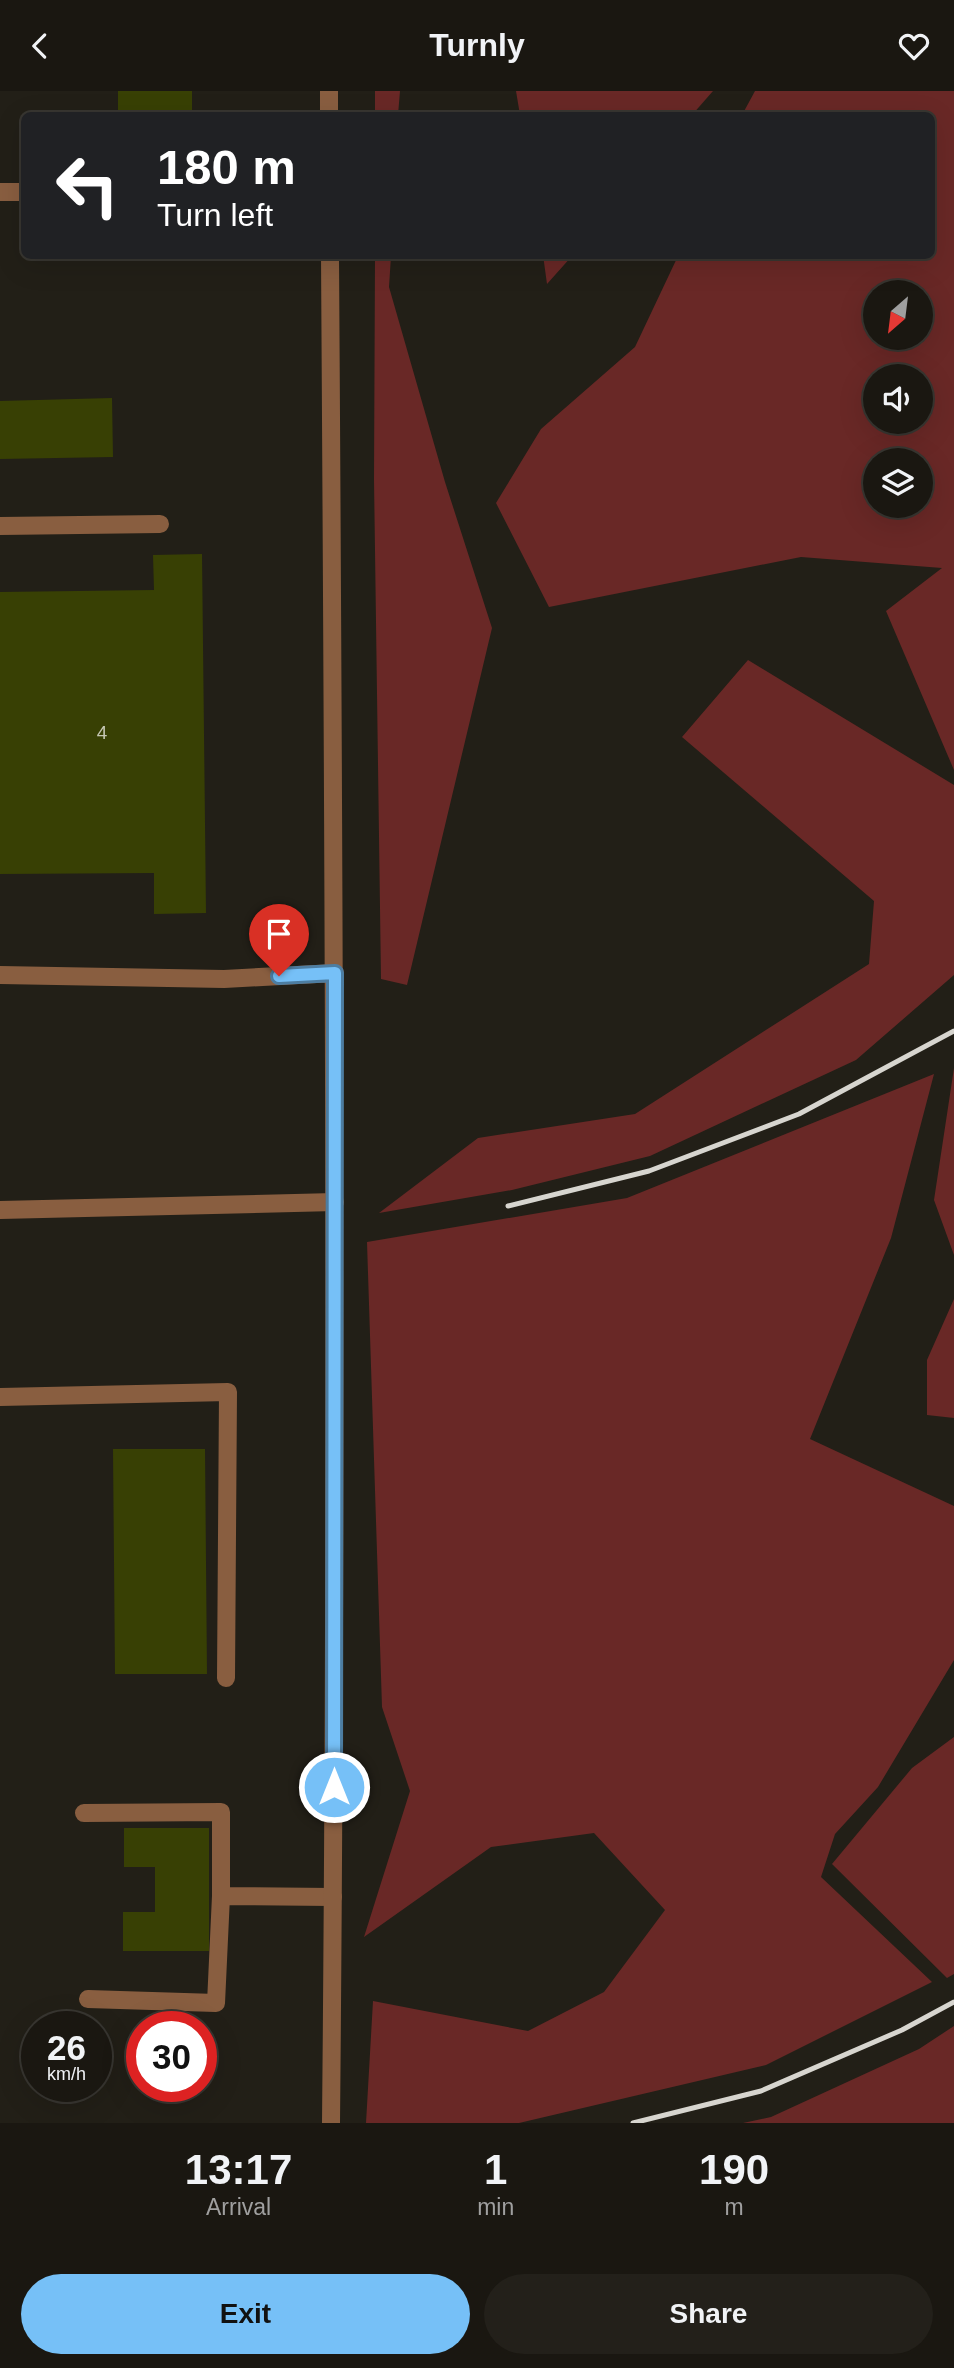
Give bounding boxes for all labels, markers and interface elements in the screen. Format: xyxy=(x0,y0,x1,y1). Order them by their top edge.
icon: back xyxy=(21,27,59,65)
text: Turnly xyxy=(429,27,525,63)
icon: heart xyxy=(895,27,933,65)
icon: left xyxy=(42,140,133,231)
text: 180 m xyxy=(157,140,296,194)
text: Turn left xyxy=(157,197,273,233)
north arrow xyxy=(863,280,933,350)
map controls xyxy=(863,280,933,518)
button: sound xyxy=(863,364,933,434)
button: layers xyxy=(863,448,933,518)
house number: 4 xyxy=(97,722,108,743)
pin xyxy=(249,904,309,976)
icon: arrive xyxy=(260,915,298,953)
position arrow xyxy=(297,1750,371,1824)
speed limit sign: 30 xyxy=(126,2011,217,2102)
text: 26 xyxy=(47,2028,86,2067)
text: km/h xyxy=(47,2064,86,2084)
text: 13:17 xyxy=(185,2146,292,2193)
text: 1 xyxy=(484,2146,507,2193)
text: 190 xyxy=(699,2146,769,2193)
text: Arrival xyxy=(206,2194,271,2220)
text: min xyxy=(477,2194,514,2220)
text: m xyxy=(725,2194,744,2220)
button: Exit xyxy=(21,2274,470,2354)
button: Share xyxy=(484,2274,933,2354)

